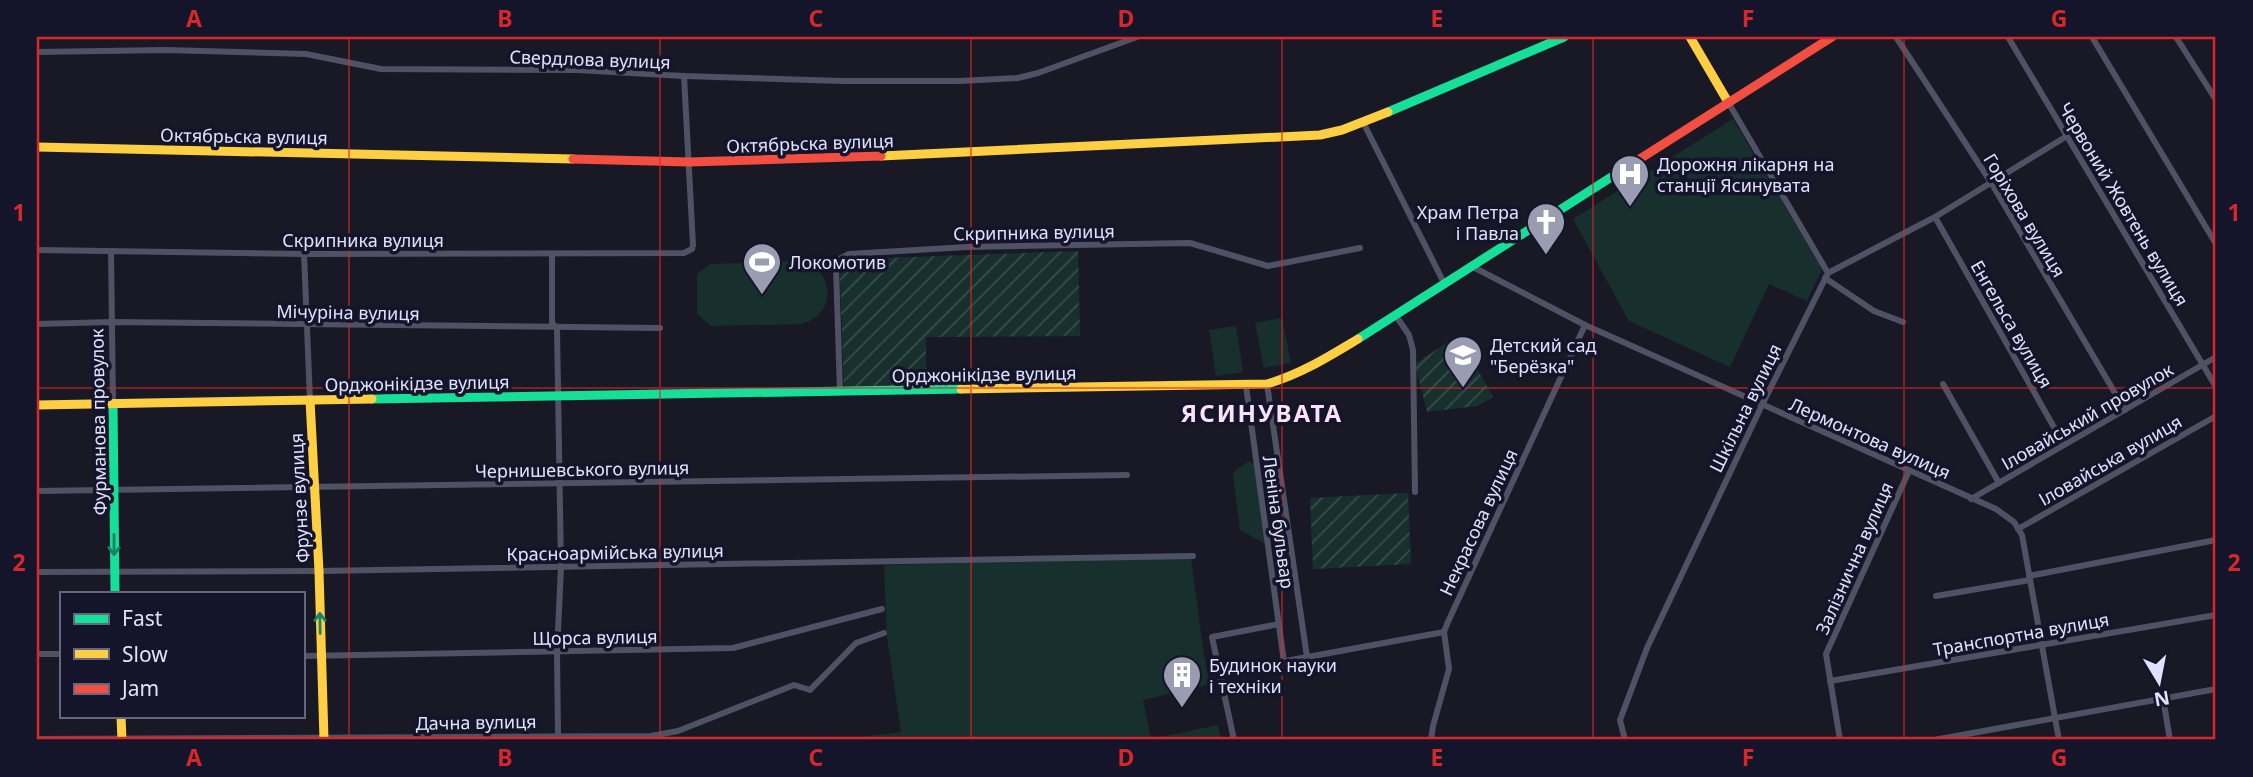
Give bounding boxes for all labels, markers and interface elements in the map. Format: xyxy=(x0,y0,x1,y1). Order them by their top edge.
text: A xyxy=(186,2,202,34)
text: B xyxy=(497,2,513,34)
text: C xyxy=(809,2,824,34)
text: D xyxy=(1118,2,1134,34)
text: E xyxy=(1431,2,1443,34)
text: F xyxy=(1742,2,1754,34)
text: G xyxy=(2051,2,2067,34)
street label: Свердлова вулиця xyxy=(509,44,671,74)
street label: Червоний Жовтень вулиця xyxy=(2054,98,2194,310)
street label: Октябрьска вулиця xyxy=(160,123,328,149)
street label: Октябрьска вулиця xyxy=(726,128,894,158)
street label: Горіхова вулиця xyxy=(1979,149,2071,281)
place label: Дорожня лікарня на станції Ясинувата xyxy=(1657,152,1834,197)
hospital icon: Дорожня лікарня на станції Ясинувата xyxy=(1609,153,1651,208)
text: 1 xyxy=(12,196,26,228)
text: 1 xyxy=(2227,196,2241,228)
place label: Храм Петра і Павла xyxy=(1417,200,1519,245)
church icon: Храм Петра і Павла xyxy=(1525,201,1567,256)
street label: Скрипника вулиця xyxy=(953,219,1115,245)
street label: Скрипника вулиця xyxy=(282,228,444,252)
sports icon: Локомотив xyxy=(741,241,783,296)
place label: Локомотив xyxy=(789,250,886,274)
street label: Енгельса вулиця xyxy=(1966,256,2058,392)
street label: Мічуріна вулиця xyxy=(276,299,420,325)
street label: Фурманова провулок xyxy=(84,328,112,516)
place label: Детский сад "Берёзка" xyxy=(1490,333,1596,378)
school or university icon: Детский сад "Берёзка" xyxy=(1442,334,1484,389)
street label: Шкільна вулиця xyxy=(1703,340,1787,476)
street label: Іловайський провулок xyxy=(1997,357,2178,475)
street label: Орджонікідзе вулиця xyxy=(891,360,1077,388)
street label: Орджонікідзе вулиця xyxy=(324,369,510,397)
street label: Лермонтова вулиця xyxy=(1786,392,1954,484)
district label: ЯСИНУВАТА xyxy=(1181,396,1343,429)
street label: Іловайська вулиця xyxy=(2034,409,2186,511)
street label: Фрунзе вулиця xyxy=(284,432,314,564)
street label: Некрасова вулиця xyxy=(1433,445,1523,599)
street label: Леніна бульвар xyxy=(1258,454,1300,590)
street label: Чернишевського вулиця xyxy=(475,455,689,483)
street label: Залізнична вулиця xyxy=(1810,478,1898,638)
one-way arrow xyxy=(107,534,121,557)
street label: Красноармійська вулиця xyxy=(506,538,724,566)
text: 2 xyxy=(12,546,26,578)
text: 2 xyxy=(2227,546,2241,578)
legend xyxy=(60,592,304,718)
text: Fast xyxy=(122,604,163,632)
street label: Транспортна вулиця xyxy=(1931,607,2111,661)
one-way arrow xyxy=(313,612,327,635)
street label: Щорса вулиця xyxy=(532,624,658,650)
text: Slow xyxy=(122,640,168,668)
north arrow xyxy=(2124,648,2194,718)
place label: Будинок науки і техніки xyxy=(1209,653,1337,698)
building icon: Будинок науки і техніки xyxy=(1161,654,1203,709)
text: Jam xyxy=(120,674,159,702)
text: N xyxy=(2152,685,2172,713)
street label: Дачна вулиця xyxy=(415,709,537,735)
text: A xyxy=(186,741,202,773)
text: B xyxy=(497,741,513,773)
text: C xyxy=(809,741,824,773)
text: D xyxy=(1118,741,1134,773)
text: E xyxy=(1431,741,1443,773)
text: F xyxy=(1742,741,1754,773)
text: G xyxy=(2051,741,2067,773)

